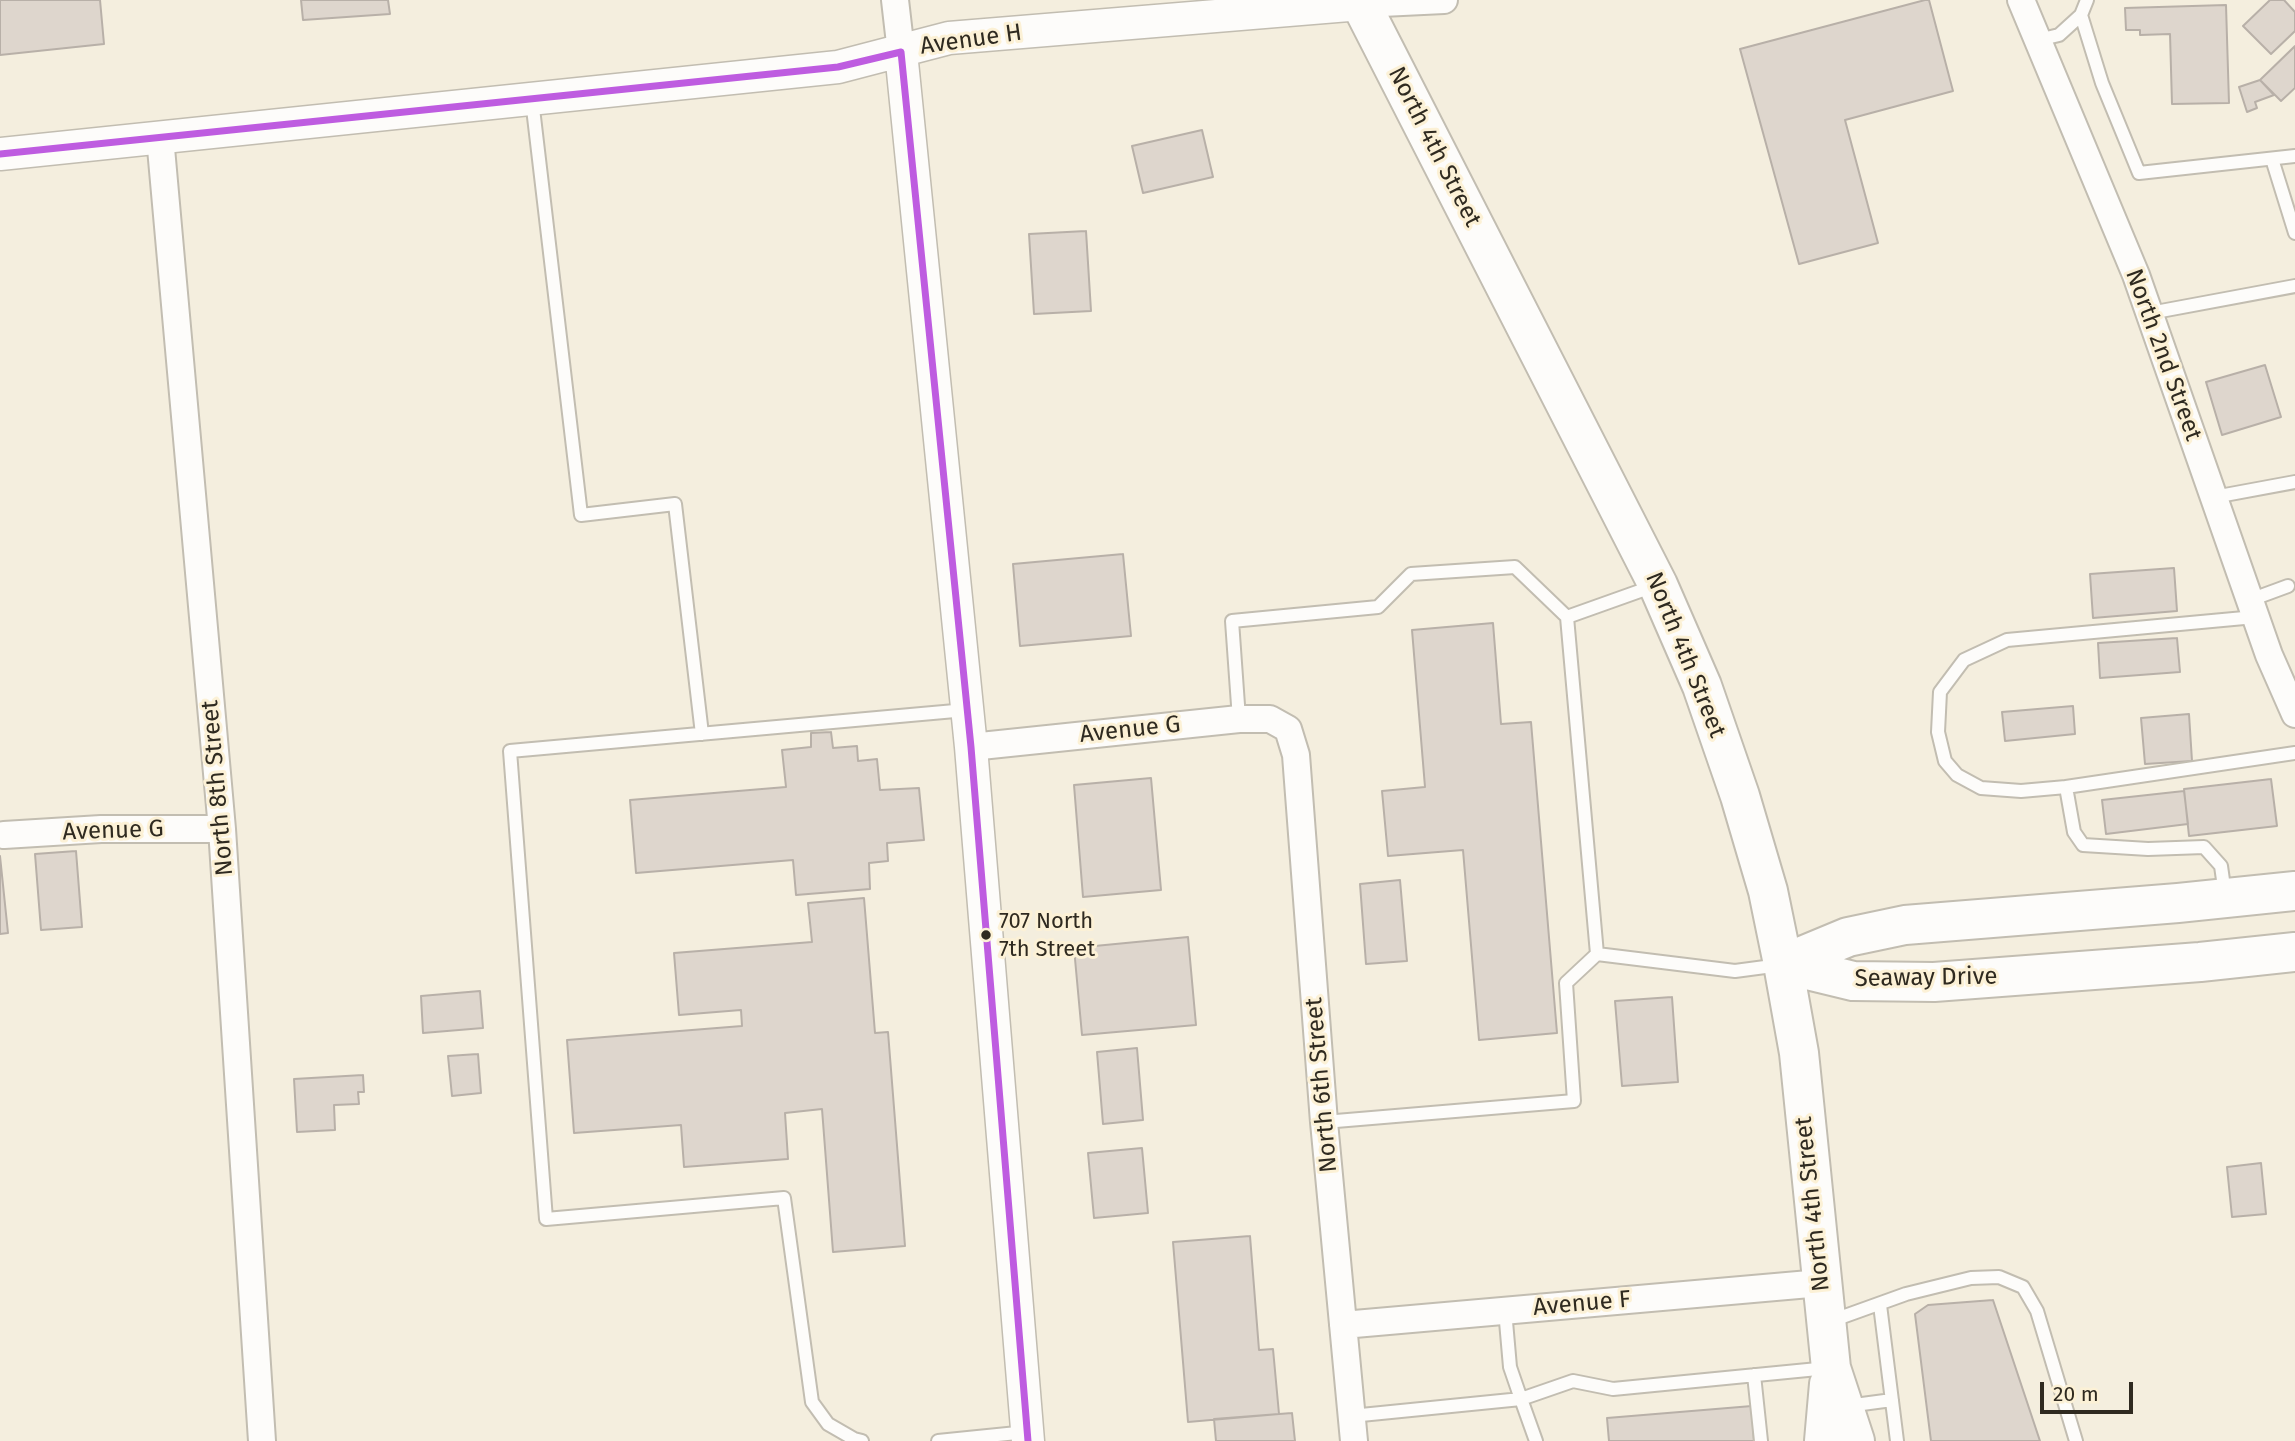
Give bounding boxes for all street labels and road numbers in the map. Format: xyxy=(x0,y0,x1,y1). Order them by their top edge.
street label: Avenue H xyxy=(918,19,1024,61)
street label: North 4th Street xyxy=(1381,62,1487,232)
street label: North 2nd Street xyxy=(2119,265,2207,445)
street label: North 4th Street xyxy=(1639,568,1731,742)
street label: North 8th Street xyxy=(196,699,240,877)
street label: Avenue G xyxy=(1078,710,1182,750)
street label: Avenue G xyxy=(62,815,164,847)
street label: Seaway Drive xyxy=(1854,962,1998,994)
street label: North 6th Street xyxy=(1300,996,1344,1174)
street label: North 4th Street xyxy=(1789,1115,1837,1293)
street label: Avenue F xyxy=(1532,1285,1632,1323)

